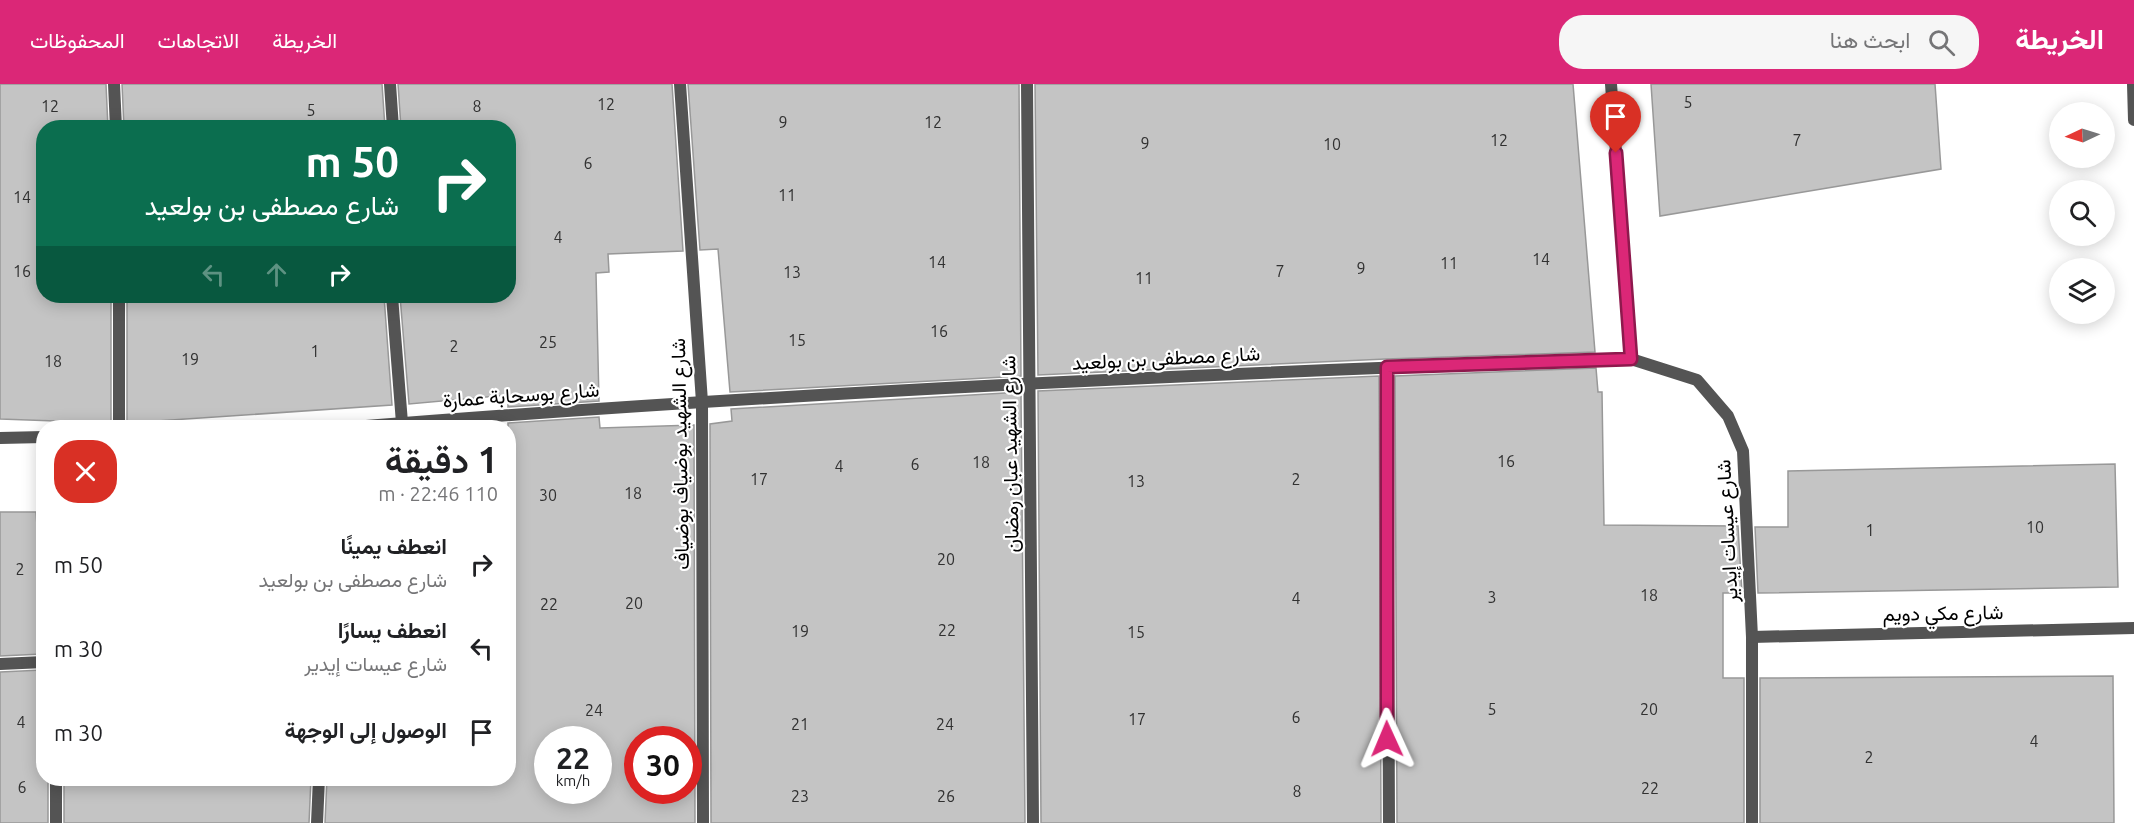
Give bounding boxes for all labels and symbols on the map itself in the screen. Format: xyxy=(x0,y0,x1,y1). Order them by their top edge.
pin xyxy=(1590,91,1641,153)
house number: 5 xyxy=(1683,93,1693,111)
house number: 12 xyxy=(597,95,615,113)
house number: 12 xyxy=(41,97,59,115)
house number: 8 xyxy=(472,97,482,115)
house number: 5 xyxy=(306,101,316,119)
north arrow xyxy=(2049,102,2115,168)
house number: 9 xyxy=(778,113,788,131)
house number: 12 xyxy=(924,113,942,131)
house number: 12 xyxy=(1490,131,1508,149)
house number: 7 xyxy=(1792,131,1802,149)
house number: 9 xyxy=(1140,134,1150,152)
house number: 10 xyxy=(1323,135,1341,153)
house number: 6 xyxy=(583,154,593,172)
house number: 11 xyxy=(778,186,796,204)
house number: 14 xyxy=(13,188,31,206)
house number: 4 xyxy=(553,228,563,246)
house number: 14 xyxy=(1532,250,1550,268)
house number: 14 xyxy=(928,253,946,271)
house number: 11 xyxy=(1440,254,1458,272)
house number: 9 xyxy=(1356,259,1366,277)
house number: 16 xyxy=(13,262,31,280)
house number: 7 xyxy=(1275,262,1285,280)
house number: 13 xyxy=(783,263,801,281)
house number: 11 xyxy=(1135,269,1153,287)
house number: 16 xyxy=(930,322,948,340)
house number: 15 xyxy=(788,331,806,349)
house number: 25 xyxy=(539,333,557,351)
house number: 2 xyxy=(449,337,459,355)
street label: شارع الشهيد بوضياف بوضياف xyxy=(666,338,696,570)
street label: شارع مصطفى بن بولعيد xyxy=(1071,341,1261,377)
house number: 1 xyxy=(310,342,320,360)
house number: 19 xyxy=(181,350,199,368)
house number: 18 xyxy=(44,352,62,370)
street label: شارع الشهيد عبان رمضان xyxy=(996,355,1026,553)
street label: شارع بوسحابة عمارة xyxy=(442,378,600,414)
house number: 16 xyxy=(1497,452,1515,470)
house number: 18 xyxy=(972,453,990,471)
house number: 6 xyxy=(910,455,920,473)
house number: 4 xyxy=(834,457,844,475)
street label: شارع عيسات إيدير xyxy=(1711,459,1745,604)
house number: 17 xyxy=(750,470,768,488)
house number: 2 xyxy=(1291,470,1301,488)
house number: 13 xyxy=(1127,472,1145,490)
house number: 18 xyxy=(624,484,642,502)
house number: 30 xyxy=(539,486,557,504)
house number: 10 xyxy=(2026,518,2044,536)
house number: 1 xyxy=(1865,521,1875,539)
house number: 20 xyxy=(937,550,955,568)
house number: 2 xyxy=(15,560,25,578)
house number: 18 xyxy=(1640,586,1658,604)
house number: 3 xyxy=(1487,588,1497,606)
house number: 4 xyxy=(1291,589,1301,607)
house number: 20 xyxy=(625,594,643,612)
house number: 22 xyxy=(540,595,558,613)
street label: شارع مكي دويم xyxy=(1882,600,2004,631)
house number: 22 xyxy=(938,621,956,639)
house number: 19 xyxy=(791,622,809,640)
house number: 15 xyxy=(1127,623,1145,641)
house number: 5 xyxy=(1487,700,1497,718)
house number: 20 xyxy=(1640,700,1658,718)
house number: 24 xyxy=(585,701,603,719)
position arrow xyxy=(1355,707,1419,771)
house number: 6 xyxy=(1291,708,1301,726)
house number: 17 xyxy=(1128,710,1146,728)
house number: 4 xyxy=(16,713,26,731)
house number: 21 xyxy=(791,715,809,733)
house number: 24 xyxy=(936,715,954,733)
speed limit sign: 30 xyxy=(624,726,702,804)
house number: 4 xyxy=(2029,732,2039,750)
house number: 2 xyxy=(1864,748,1874,766)
house number: 6 xyxy=(17,778,27,796)
house number: 22 xyxy=(1641,779,1659,797)
house number: 8 xyxy=(1292,782,1302,800)
house number: 23 xyxy=(791,787,809,805)
house number: 26 xyxy=(937,787,955,805)

